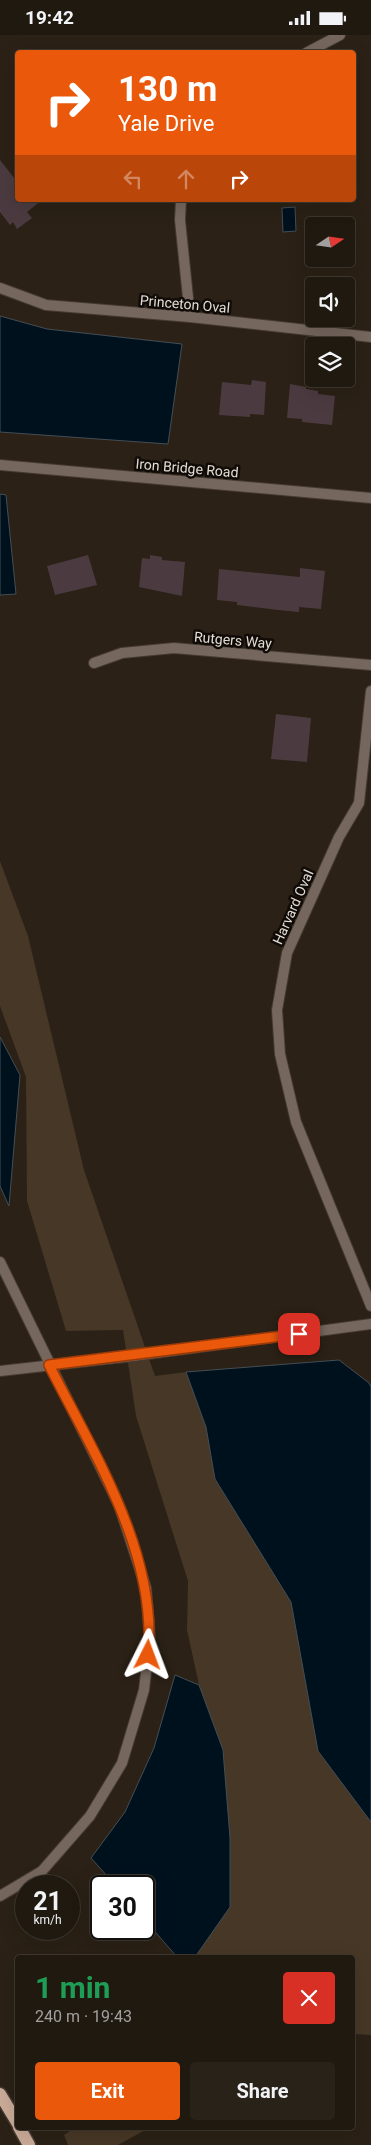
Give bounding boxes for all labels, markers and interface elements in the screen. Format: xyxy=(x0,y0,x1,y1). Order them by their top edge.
text: 19:42 xyxy=(25,6,74,29)
text: 130 m xyxy=(118,69,217,110)
icon: right xyxy=(35,70,100,135)
text: Yale Drive xyxy=(118,111,214,136)
icon: left xyxy=(119,165,147,193)
icon: ahead xyxy=(172,165,200,193)
icon: right xyxy=(225,165,253,193)
north arrow xyxy=(305,217,355,267)
map controls xyxy=(305,217,355,387)
button: sound xyxy=(305,277,355,327)
street label: Princeton Oval xyxy=(139,292,231,316)
button: layers xyxy=(305,337,355,387)
street label: Iron Bridge Road xyxy=(135,456,239,480)
street label: Rutgers Way xyxy=(193,629,273,651)
street label: Harvard Oval xyxy=(269,867,317,947)
pin xyxy=(278,1313,320,1355)
icon: arrive xyxy=(285,1320,313,1348)
position arrow xyxy=(121,1628,173,1680)
speed limit sign: 30 xyxy=(90,1875,155,1940)
text: 21 xyxy=(33,1887,62,1916)
text: km/h xyxy=(33,1913,62,1927)
text: 1 min xyxy=(35,1970,110,2005)
button: close xyxy=(283,1972,335,2024)
text: 240 m · 19:43 xyxy=(35,2007,132,2026)
button: Exit xyxy=(35,2062,180,2120)
button: Share xyxy=(190,2062,335,2120)

